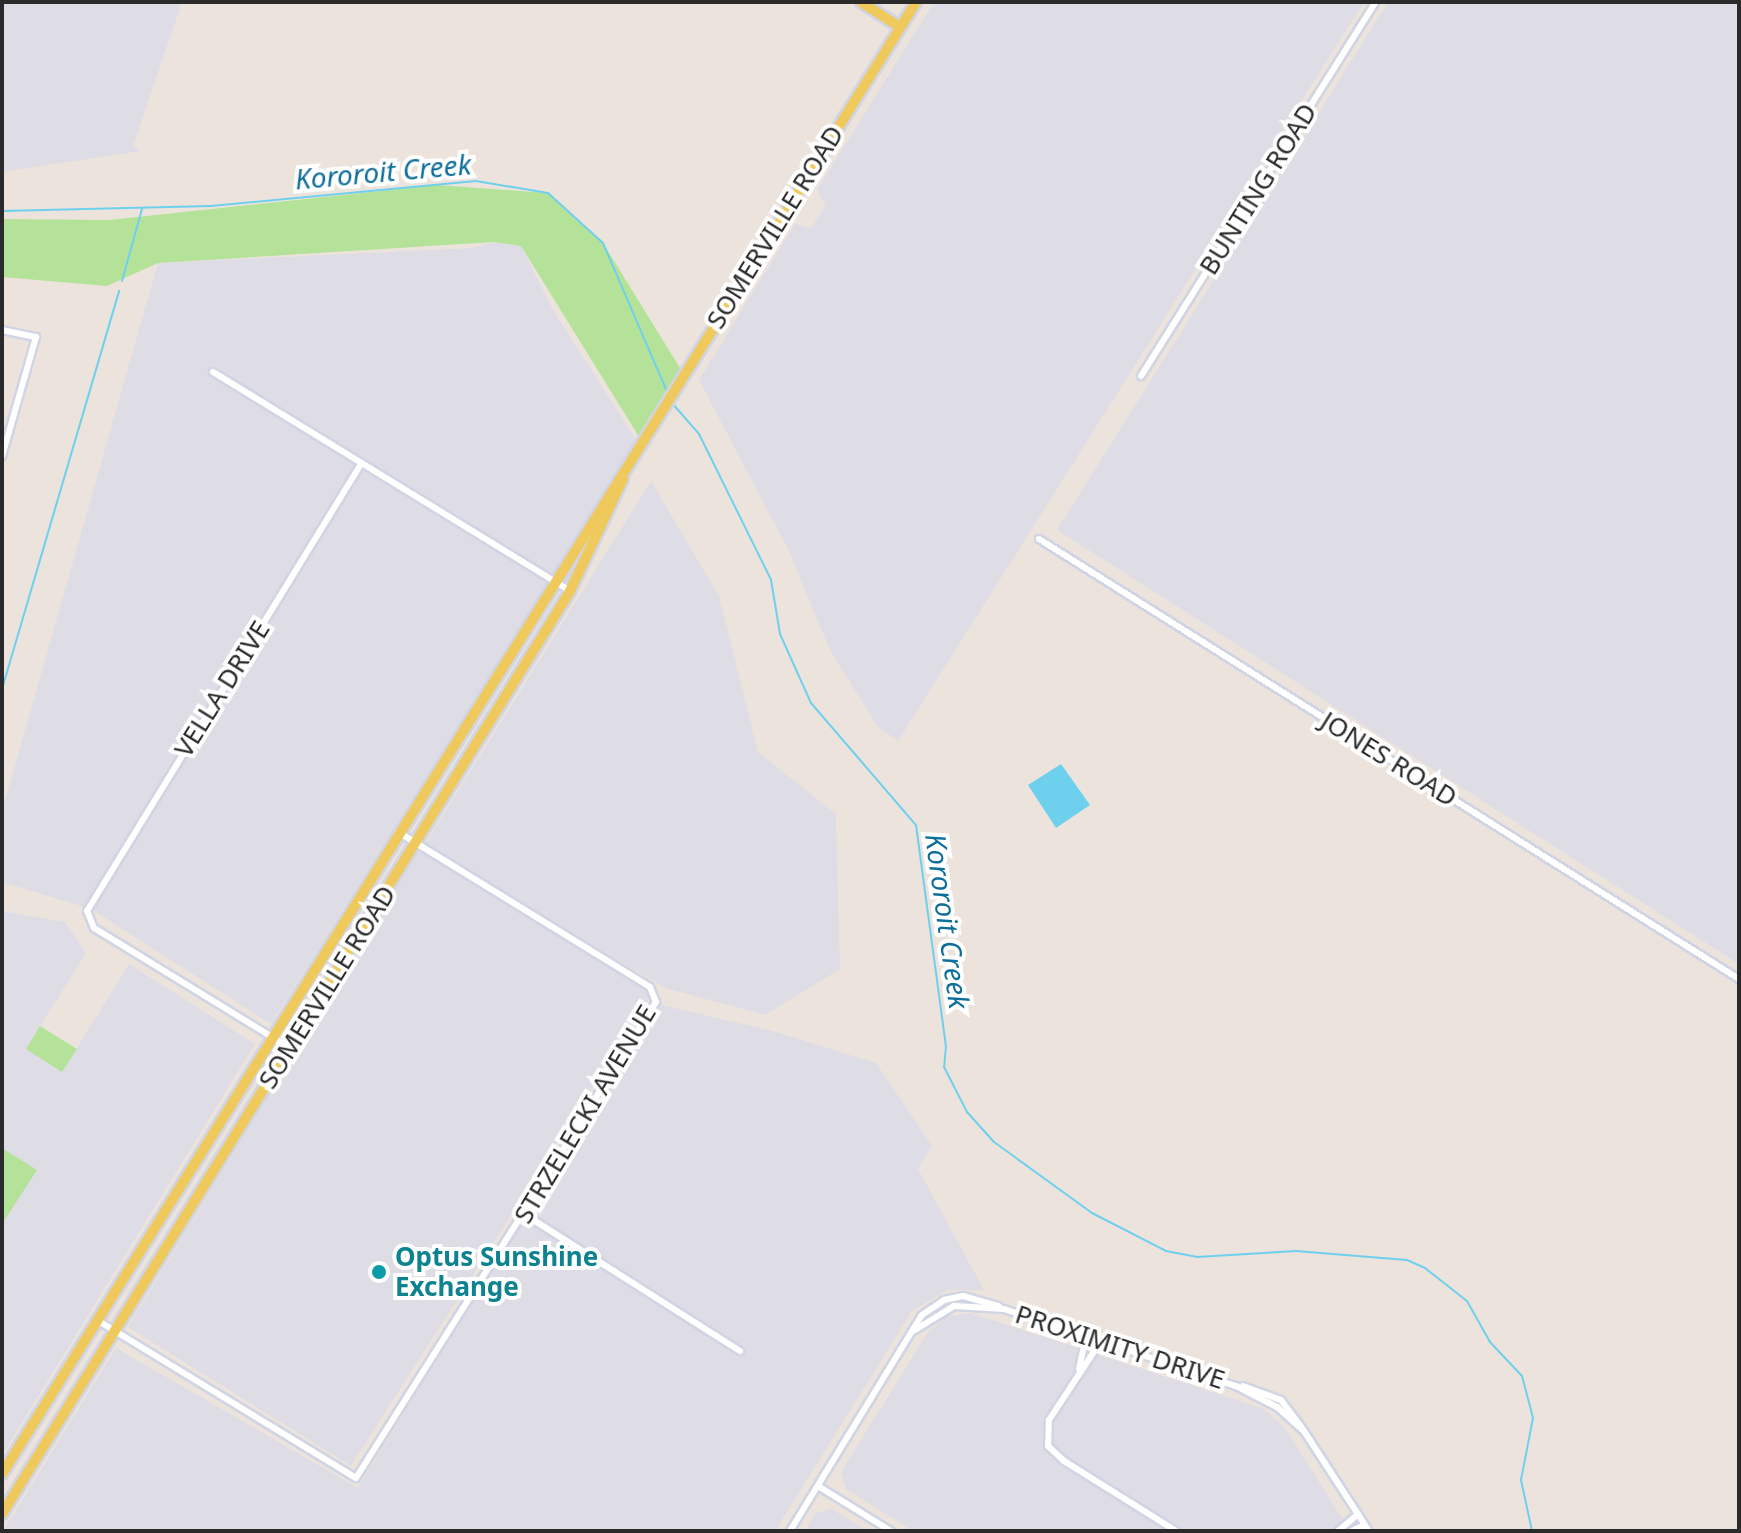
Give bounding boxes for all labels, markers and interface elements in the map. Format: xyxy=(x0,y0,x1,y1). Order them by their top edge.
street label: BUNTING ROAD xyxy=(1193,98,1323,280)
street label: SOMERVILLE ROAD xyxy=(700,120,850,334)
water label: Kororoit Creek xyxy=(293,147,473,195)
street label: VELLA DRIVE xyxy=(168,615,276,763)
street label: JONES ROAD xyxy=(1315,705,1463,813)
water label: Kororoit Creek xyxy=(919,831,977,1011)
street label: SOMERVILLE ROAD xyxy=(252,880,402,1094)
street label: STRZELECKI AVENUE xyxy=(507,999,663,1229)
place label: Optus Sunshine Exchange xyxy=(395,1241,598,1302)
marker: Optus Sunshine Exchange xyxy=(370,1263,388,1281)
street label: PROXIMITY DRIVE xyxy=(1011,1298,1229,1396)

